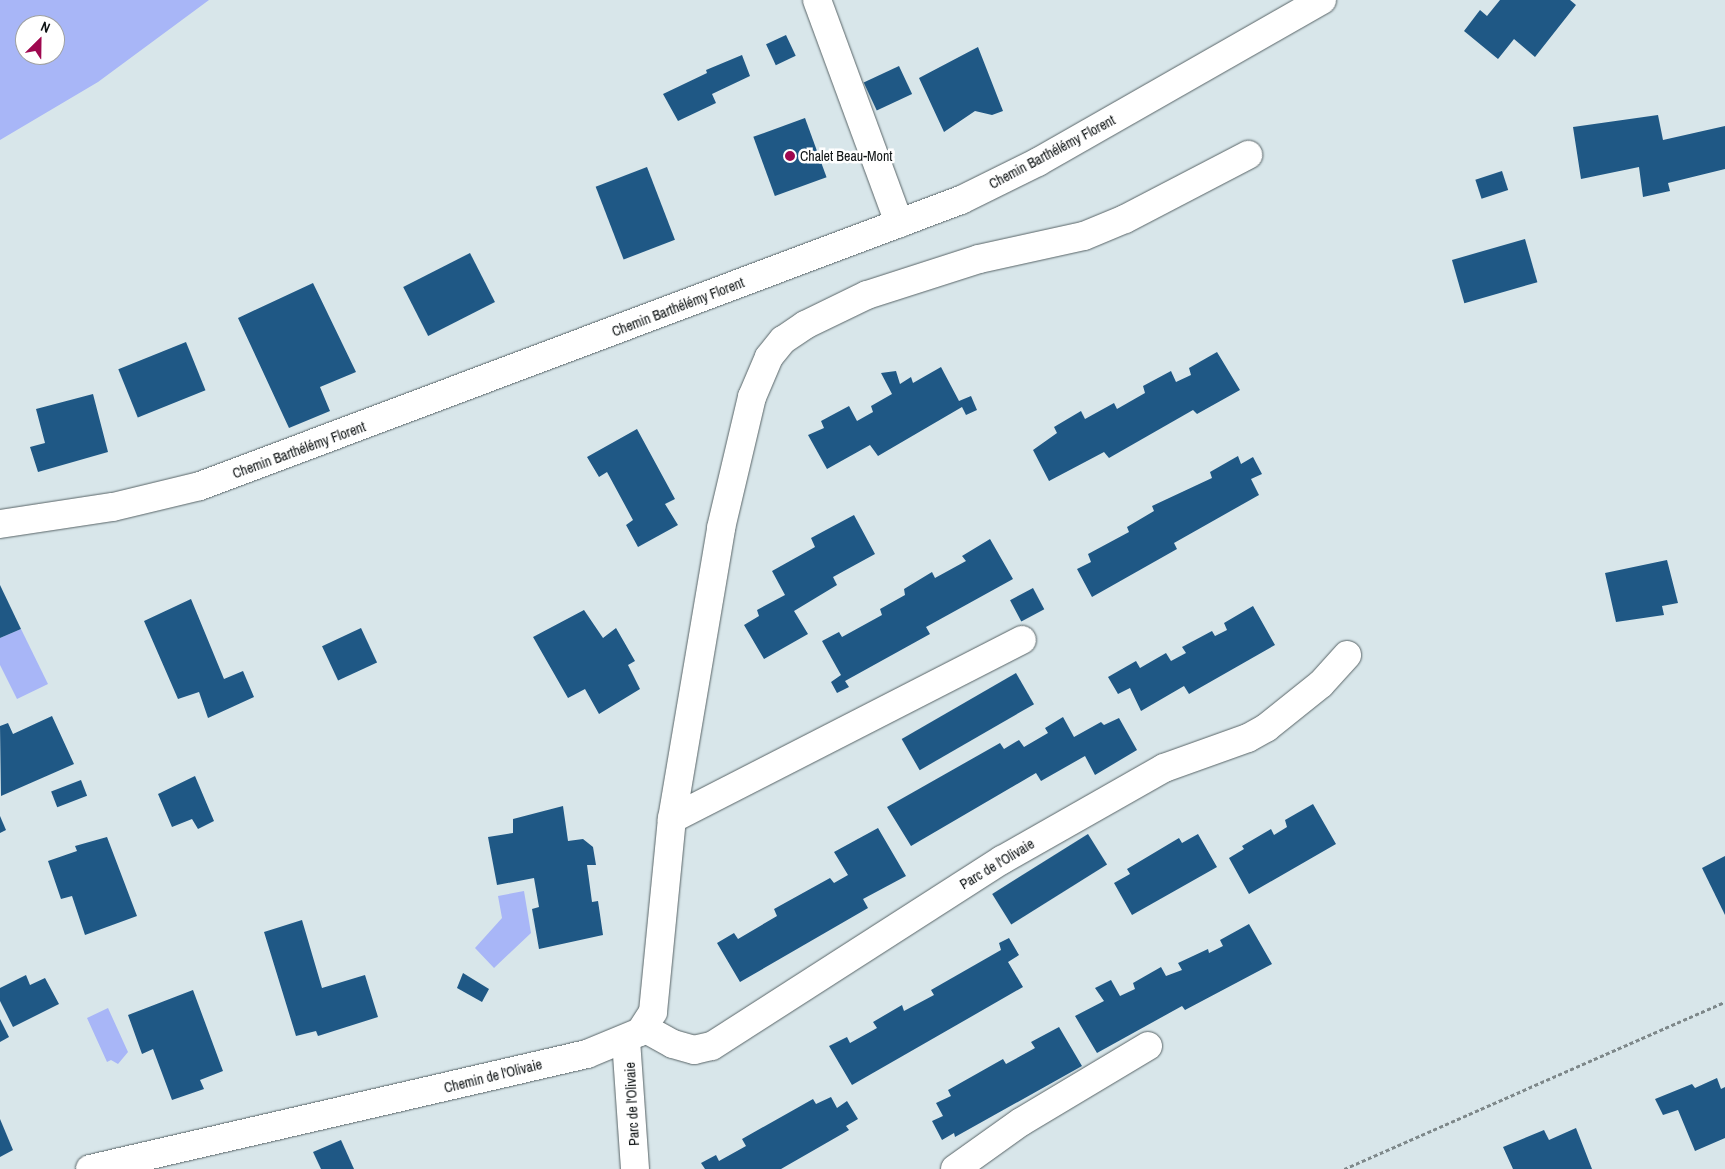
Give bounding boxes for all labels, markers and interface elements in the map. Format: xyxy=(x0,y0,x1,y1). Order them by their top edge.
north arrow xyxy=(15,15,65,65)
text: N xyxy=(38,17,53,37)
street label: Chemin Barthélémy Florent xyxy=(986,112,1118,192)
place label: Chalet Beau-Mont xyxy=(800,148,893,164)
marker: Chalet Beau-Mont xyxy=(784,150,796,162)
street label: Chemin Barthélémy Florent xyxy=(609,274,747,340)
street label: Chemin Barthélémy Florent xyxy=(230,418,368,482)
street label: Parc de l'Olivaie xyxy=(957,835,1037,893)
street label: Chemin de l'Olivaie xyxy=(442,1056,544,1096)
street label: Parc de l'Olivaie xyxy=(621,1062,643,1146)

